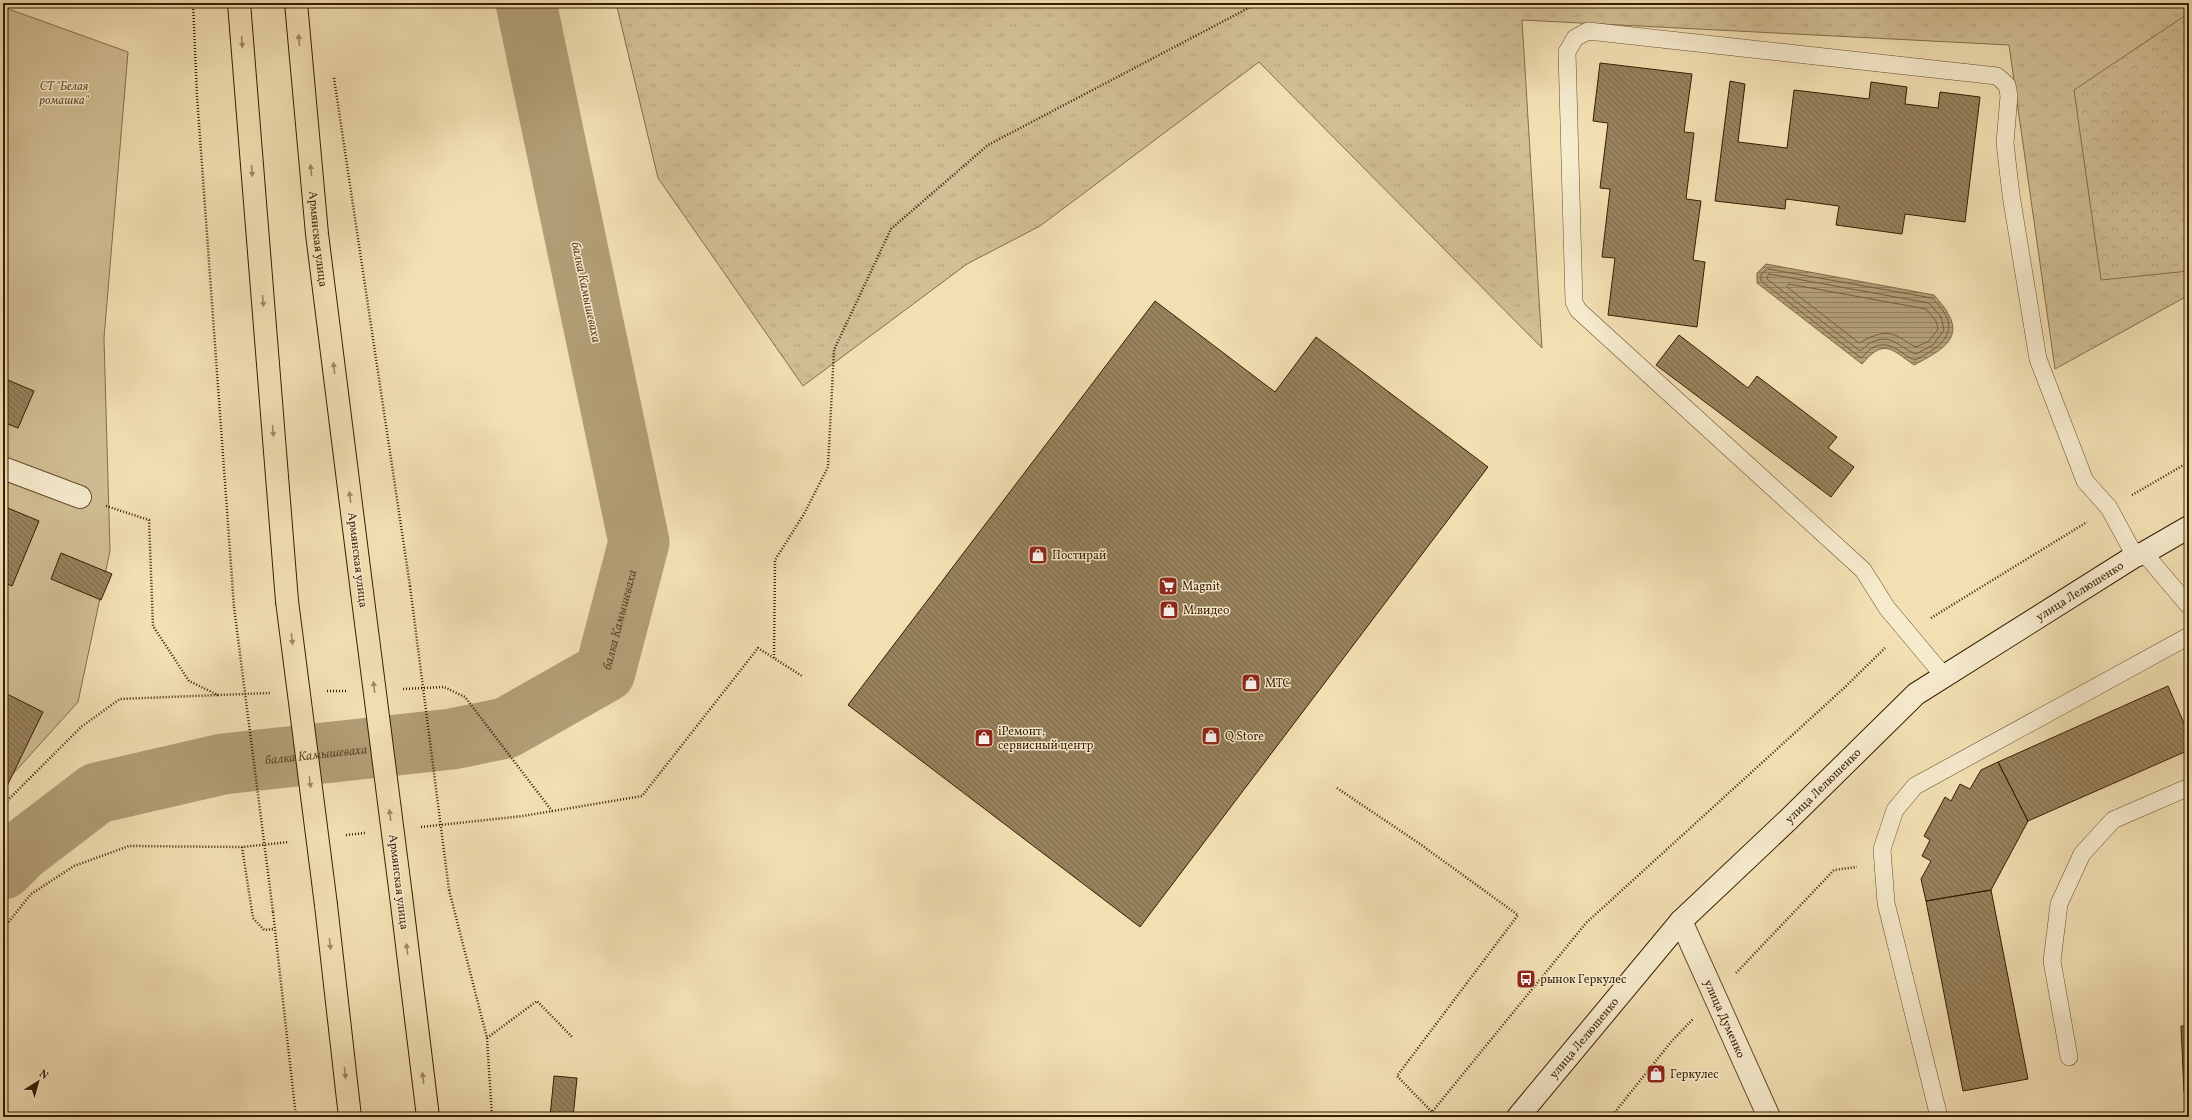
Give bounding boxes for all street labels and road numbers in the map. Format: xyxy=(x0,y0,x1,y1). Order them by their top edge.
street label: Армянская улица xyxy=(304,190,331,288)
street label: Армянская улица xyxy=(343,511,371,609)
street label: улица Лелюшенко xyxy=(2033,558,2127,625)
street label: улица Лелюшенко xyxy=(1782,745,1865,827)
street label: Армянская улица xyxy=(384,833,412,931)
street label: улица Думенко xyxy=(1699,977,1748,1061)
street label: улица Лелюшенко xyxy=(1546,995,1623,1082)

